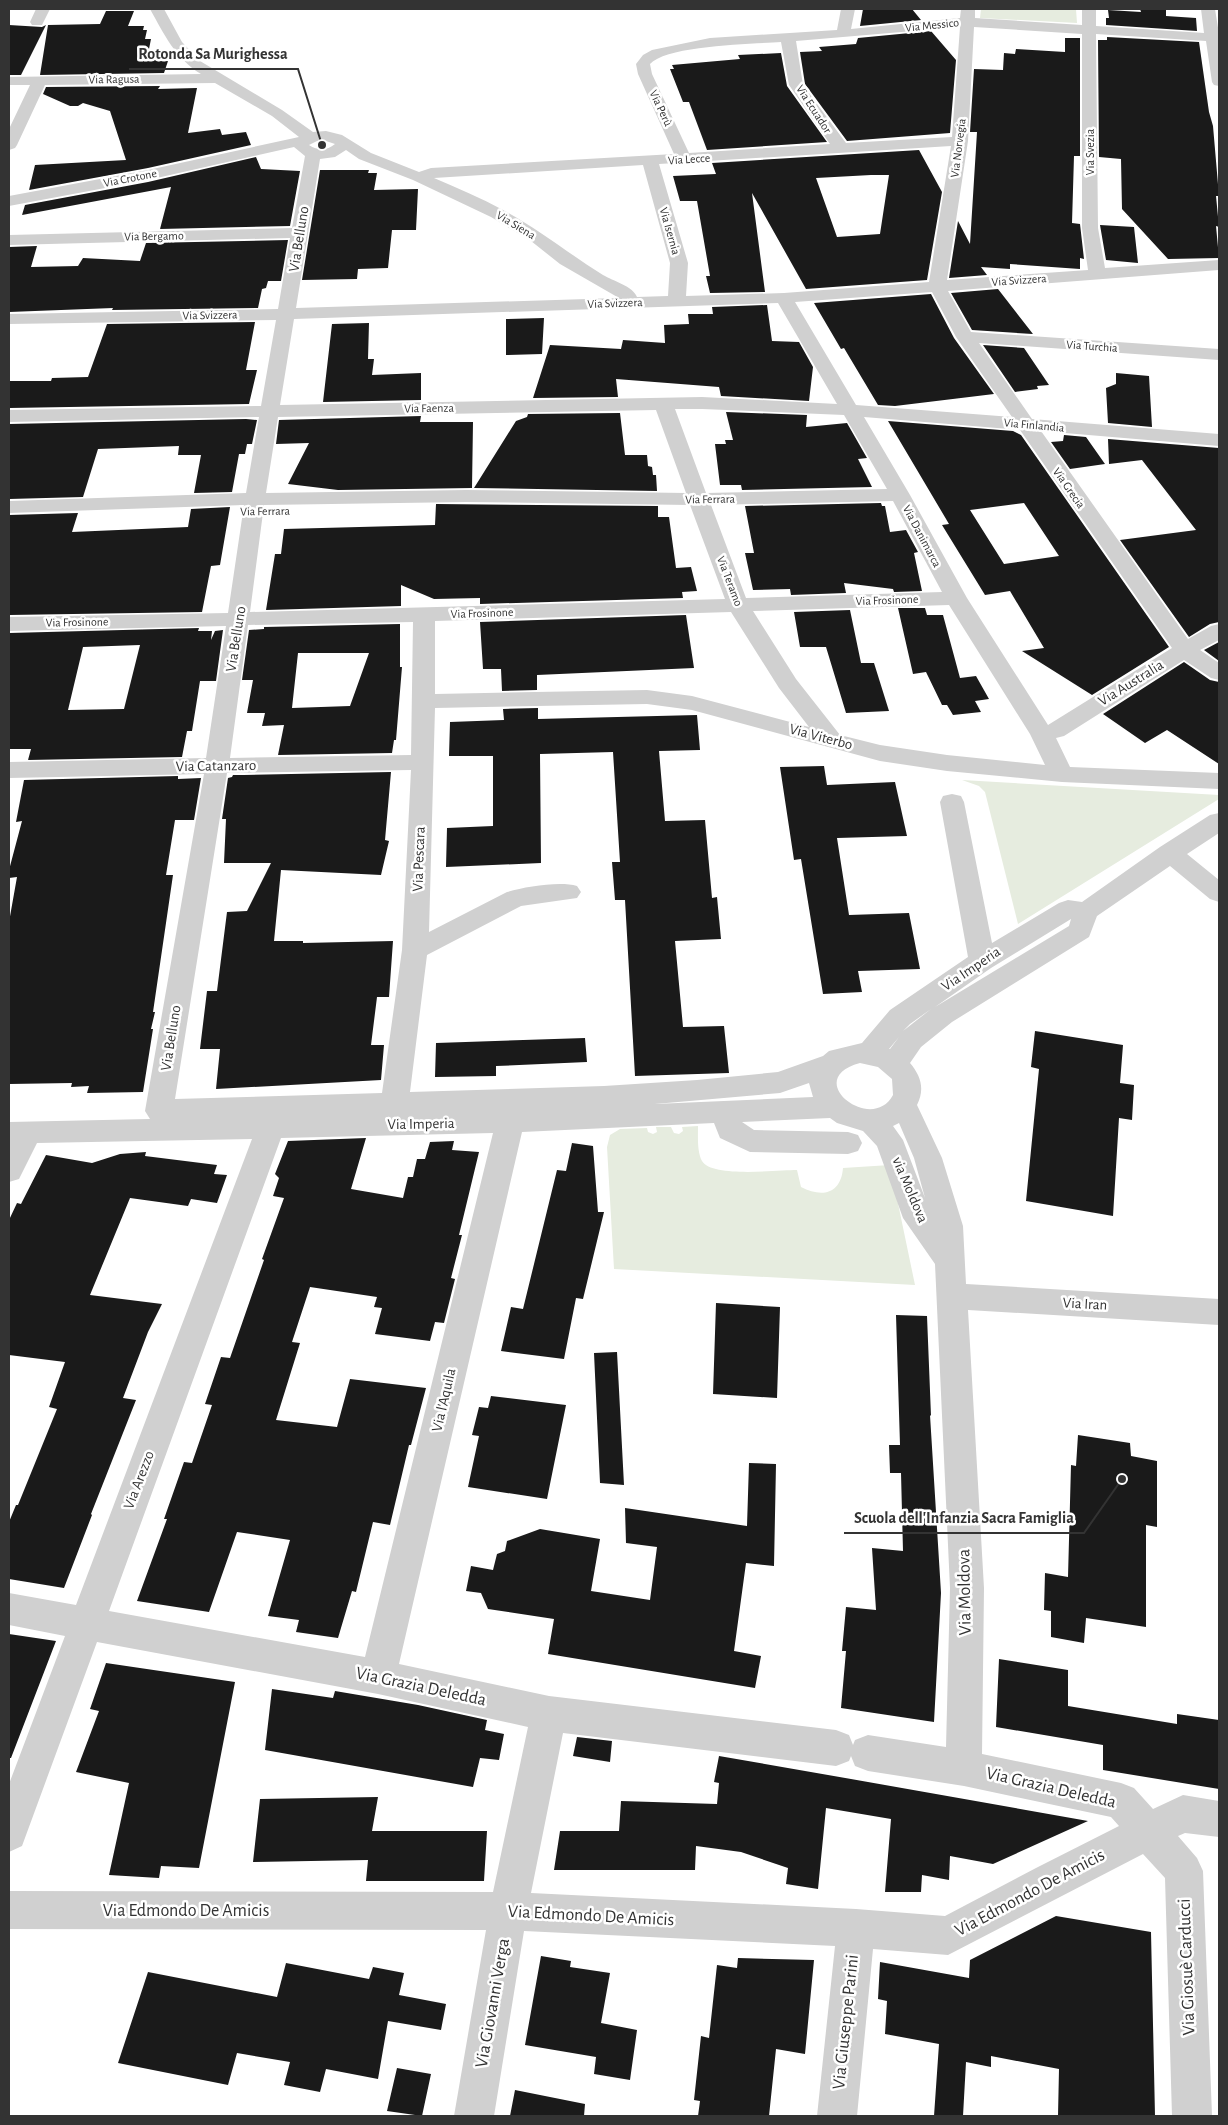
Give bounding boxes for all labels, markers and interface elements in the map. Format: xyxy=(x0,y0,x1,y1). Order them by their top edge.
street label: Via Messico xyxy=(904,16,960,34)
callout: Rotonda Sa Murighessa xyxy=(129,38,298,69)
text: Rotonda Sa Murighessa xyxy=(138,46,288,62)
street label: Via Ragusa xyxy=(88,73,140,85)
street label: Via Ecuador xyxy=(794,83,834,135)
street label: Via Perù xyxy=(647,88,675,128)
street label: Via Norvegia xyxy=(948,117,968,178)
street label: Via Svezia xyxy=(1084,128,1096,175)
street label: Via Lecce xyxy=(667,152,711,166)
street label: Via Crotone xyxy=(102,167,158,189)
street label: Via Belluno xyxy=(286,205,312,273)
street label: Via Isernia xyxy=(658,206,683,256)
street label: Via Siena xyxy=(494,209,538,241)
street label: Via Bergamo xyxy=(124,229,184,243)
street label: Via Svizzera xyxy=(991,272,1047,288)
street label: Via Svizzera xyxy=(587,296,643,310)
street label: Via Svizzera xyxy=(182,309,238,321)
street label: Via Turchia xyxy=(1066,338,1118,354)
street label: Via Faenza xyxy=(404,402,454,414)
street label: Via Finlandia xyxy=(1003,416,1065,434)
street label: Via Grecia xyxy=(1051,465,1088,511)
street label: Via Ferrara xyxy=(685,493,735,505)
street label: Via Danimarca xyxy=(901,503,944,569)
street label: Via Ferrara xyxy=(240,505,290,517)
street label: Via Teramo xyxy=(715,554,745,608)
street label: Via Frosinone xyxy=(855,593,919,607)
street label: Via Belluno xyxy=(223,605,249,673)
street label: Via Frosinone xyxy=(450,606,514,620)
street label: Via Frosinone xyxy=(46,615,108,629)
street label: Via Australia xyxy=(1096,657,1166,709)
street label: Via Viterbo xyxy=(788,721,854,753)
street label: Via Catanzaro xyxy=(176,758,256,774)
street label: Via Pescara xyxy=(410,826,428,892)
street label: Via Imperia xyxy=(939,944,1003,994)
street label: Via Belluno xyxy=(158,1004,184,1072)
street label: Via Imperia xyxy=(387,1116,455,1132)
street label: via Moldova xyxy=(889,1155,931,1225)
street label: Via Iran xyxy=(1062,1295,1108,1313)
street label: Via l'Aquila xyxy=(429,1367,459,1433)
street label: Via Arezzo xyxy=(121,1449,157,1511)
callout: Scuola dell'Infanzia Sacra Famiglia xyxy=(844,1502,1084,1533)
text: Scuola dell'Infanzia Sacra Famiglia xyxy=(854,1510,1074,1526)
street label: Via Moldova xyxy=(955,1549,975,1635)
street label: Via Grazia Deledda xyxy=(354,1664,488,1710)
street label: Via Grazia Deledda xyxy=(984,1764,1118,1812)
street label: Via Edmondo De Amicis xyxy=(952,1846,1108,1940)
street label: Via Giosuè Carducci xyxy=(1176,1898,1198,2036)
street label: Via Edmondo De Amicis xyxy=(103,1902,269,1920)
street label: Via Edmondo De Amicis xyxy=(507,1903,675,1929)
street label: Via Giovanni Verga xyxy=(473,1937,513,2069)
street label: Via Giuseppe Parini xyxy=(830,1954,862,2090)

